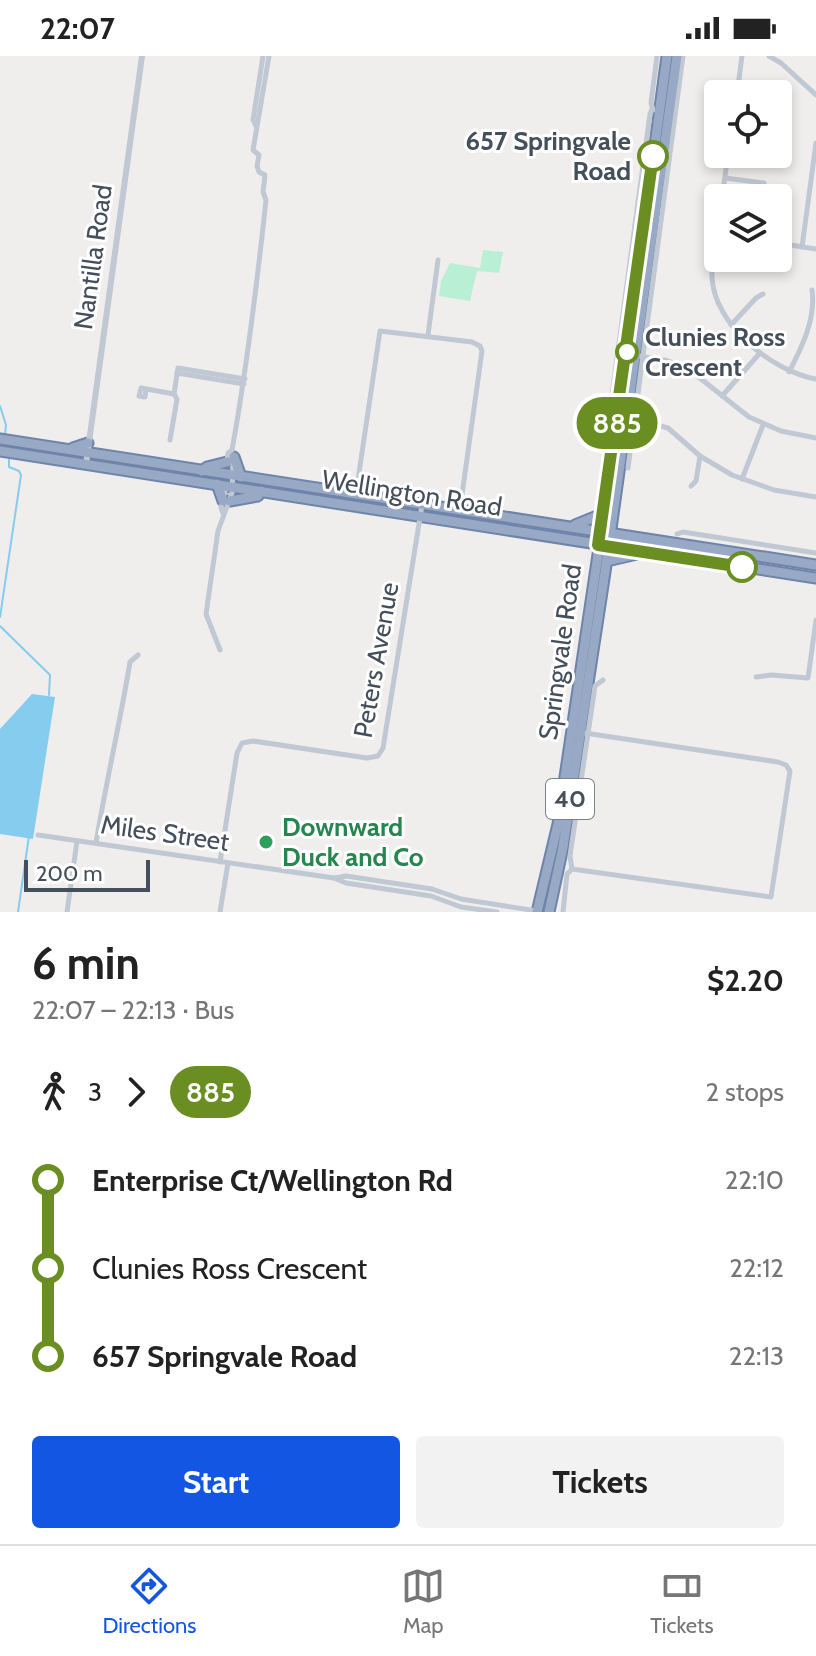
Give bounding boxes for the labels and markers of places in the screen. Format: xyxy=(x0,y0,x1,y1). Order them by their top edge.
place label: 657 Springvale Road xyxy=(466,125,631,187)
marker: 657 Springvale Road xyxy=(638,141,668,171)
place label: Clunies Ross Crescent xyxy=(645,321,785,383)
marker: Clunies Ross Crescent xyxy=(616,341,638,363)
unlabelled marker xyxy=(727,552,757,582)
place label: Downward Duck and Co xyxy=(282,811,424,873)
marker: Downward Duck and Co xyxy=(257,833,275,851)

